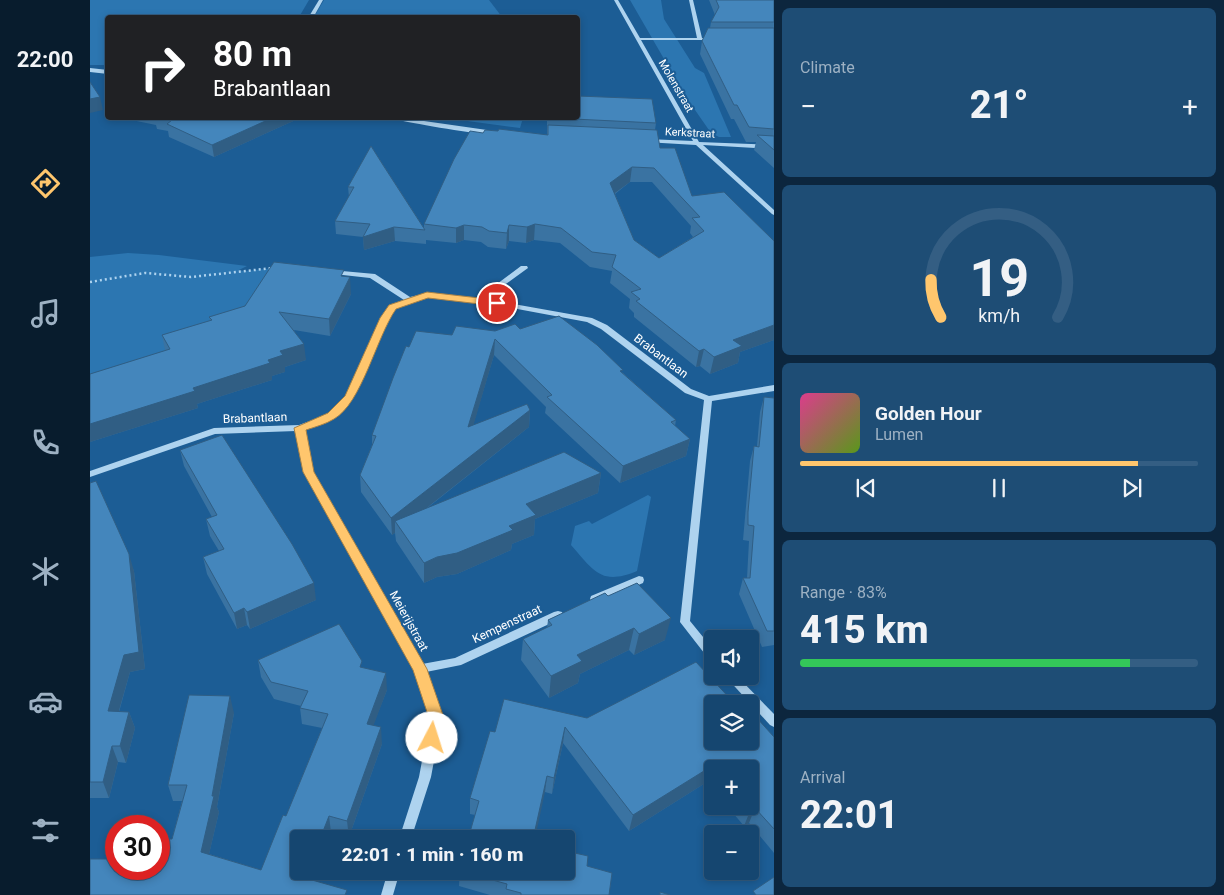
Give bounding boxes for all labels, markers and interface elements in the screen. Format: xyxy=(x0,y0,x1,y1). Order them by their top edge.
text: 80 m xyxy=(213,34,292,75)
icon: right xyxy=(130,35,195,100)
text: 22:00 xyxy=(17,47,73,72)
street label: Molenstraat xyxy=(656,57,697,115)
text: Climate xyxy=(800,58,855,77)
text: Brabantlaan xyxy=(213,76,331,101)
text: 21° xyxy=(970,83,1028,127)
text: − xyxy=(800,90,816,123)
text: + xyxy=(1182,90,1198,123)
street label: Kerkstraat xyxy=(665,125,716,141)
icon: directions xyxy=(28,166,63,201)
text: 19 xyxy=(969,248,1029,309)
pin xyxy=(476,282,518,324)
icon: arrive xyxy=(483,289,511,317)
icon: music xyxy=(28,296,63,331)
text: km/h xyxy=(978,305,1020,326)
street label: Brabantlaan xyxy=(631,331,691,381)
text: Golden Hour xyxy=(875,402,982,425)
street label: Brabantlaan xyxy=(223,410,287,426)
icon: phone xyxy=(28,425,63,460)
text: Lumen xyxy=(875,425,923,444)
icon: previous xyxy=(852,474,880,502)
icon: pause xyxy=(985,474,1013,502)
icon: next xyxy=(1118,474,1146,502)
icon: climate xyxy=(28,554,63,589)
text: Range · 83% xyxy=(800,583,887,602)
street label: Meierijstraat xyxy=(387,588,431,654)
street label: Kempenstraat xyxy=(470,602,544,646)
text: 415 km xyxy=(800,608,929,652)
map controls xyxy=(704,630,759,880)
button: sound xyxy=(704,630,759,685)
icon: car xyxy=(28,684,63,719)
button: layers xyxy=(704,695,759,750)
position arrow xyxy=(405,711,457,763)
button: + xyxy=(704,760,759,815)
text: Arrival xyxy=(800,768,845,787)
text: 22:01 xyxy=(800,793,899,837)
icon: filters xyxy=(28,813,63,848)
speed limit sign: 30 xyxy=(105,815,170,880)
button: − xyxy=(704,825,759,880)
text: 22:01 · 1 min · 160 m xyxy=(341,843,524,866)

